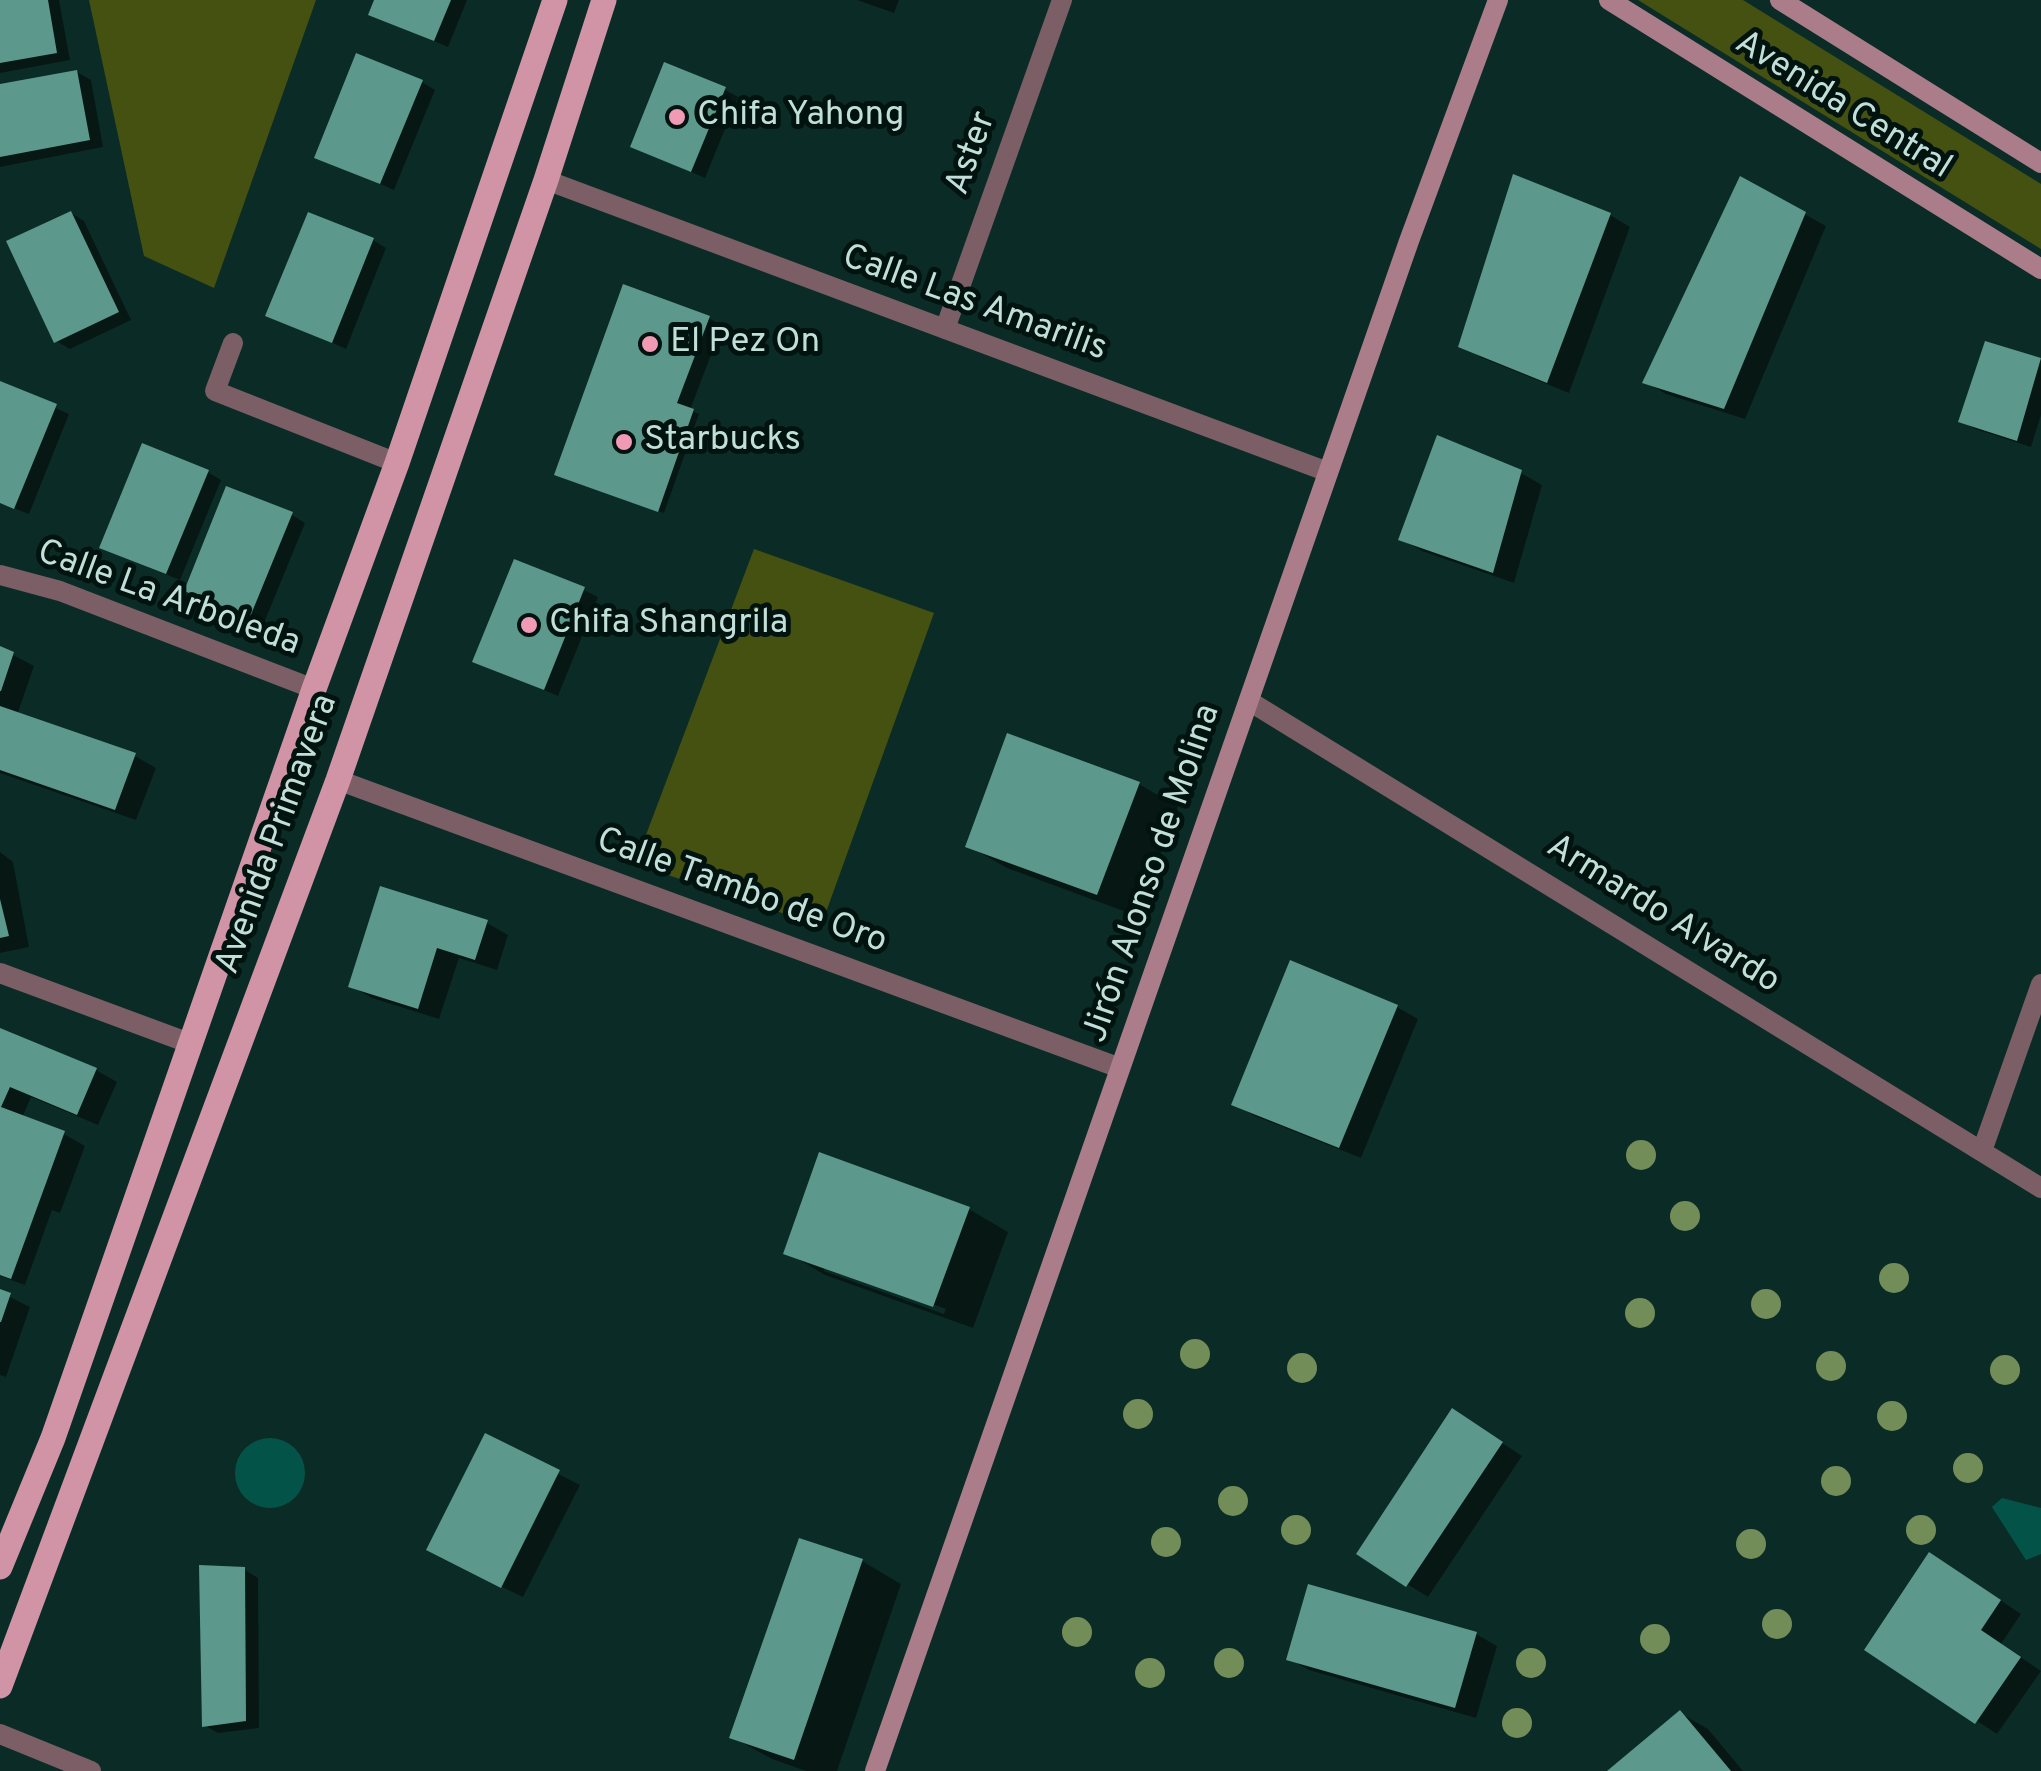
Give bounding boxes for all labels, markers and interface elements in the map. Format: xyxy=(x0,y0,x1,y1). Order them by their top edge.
street label: Avenida Central xyxy=(1726,24,1958,190)
place label: Chifa Yahong xyxy=(697,96,904,138)
marker: Chifa Yahong xyxy=(666,106,688,128)
street label: Aster xyxy=(939,107,1007,201)
street label: Calle Las Amarilis xyxy=(836,238,1112,372)
place label: El Pez On xyxy=(670,323,820,365)
marker: El Pez On xyxy=(639,333,661,355)
place label: Starbucks xyxy=(644,421,801,463)
marker: Starbucks xyxy=(613,431,635,453)
street label: Calle La Arboleda xyxy=(31,533,305,667)
place label: Chifa Shangrila xyxy=(549,604,788,646)
marker: Chifa Shangrila xyxy=(518,614,540,636)
street label: Avenida Primavera xyxy=(209,689,349,981)
street label: Jirón Alonso de Molina xyxy=(1076,699,1232,1049)
street label: Calle Tambo de Oro xyxy=(590,821,892,965)
street label: Armardo Alvardo xyxy=(1538,827,1786,1005)

